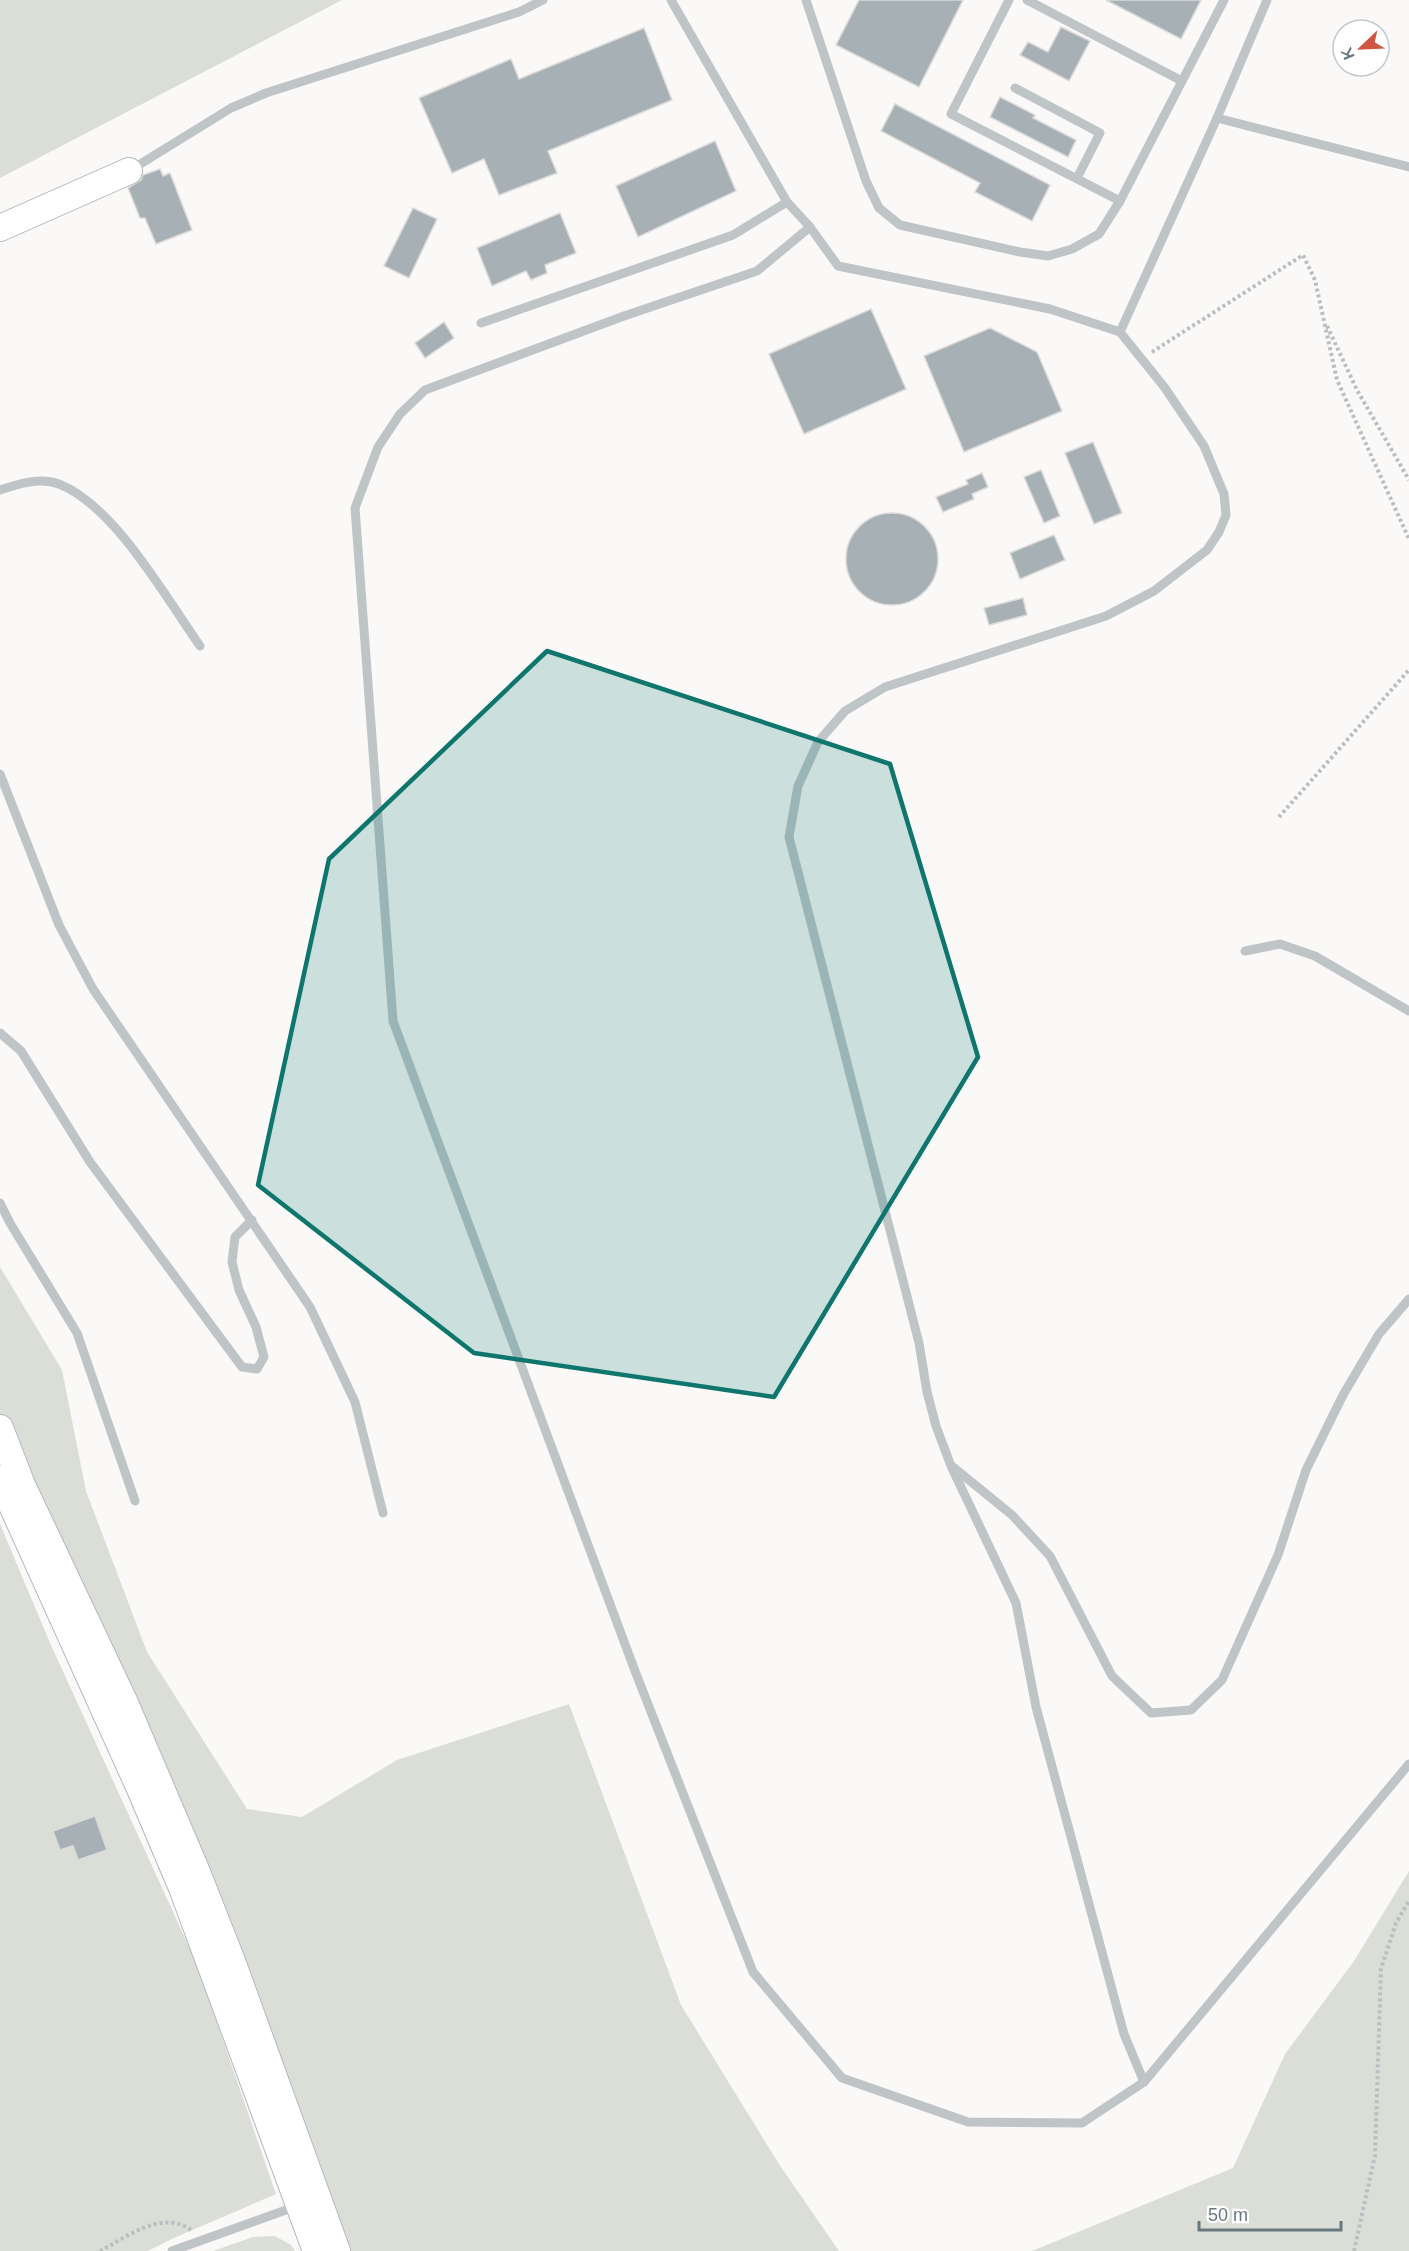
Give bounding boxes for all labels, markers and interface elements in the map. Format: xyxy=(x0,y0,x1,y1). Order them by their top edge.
north arrow xyxy=(1331,18,1391,78)
text: K xyxy=(1337,45,1358,62)
scale bar xyxy=(1199,2194,1342,2232)
text: 50 m xyxy=(1208,2205,1248,2225)

